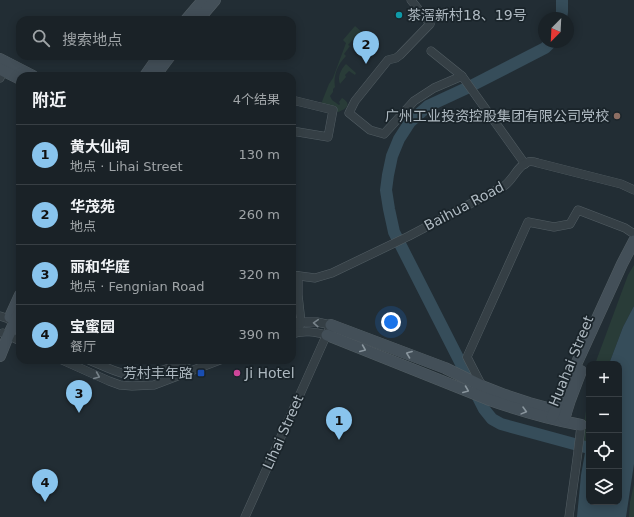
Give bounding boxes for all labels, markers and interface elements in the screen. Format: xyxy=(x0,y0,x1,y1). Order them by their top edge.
place label: 茶滘新村18、19号 xyxy=(407,7,527,23)
marker: 茶滘新村18、19号 xyxy=(394,10,404,20)
north arrow xyxy=(538,12,574,48)
search box xyxy=(16,16,296,60)
icon: search xyxy=(30,27,52,49)
text: 搜索地点 xyxy=(62,31,122,49)
pin: 2 xyxy=(353,31,379,64)
text: 附近 xyxy=(32,90,66,110)
text: 4个结果 xyxy=(233,92,280,107)
place label: 广州工业投资控股集团有限公司党校 xyxy=(385,108,609,124)
marker: 广州工业投资控股集团有限公司党校 xyxy=(612,111,622,121)
text: 黄大仙祠 xyxy=(70,138,130,156)
text: 1 xyxy=(40,147,50,162)
text: 130 m xyxy=(238,147,280,162)
text: 地点 · Lihai Street xyxy=(70,159,183,174)
street label: Baihua Road xyxy=(421,178,507,234)
text: 华茂苑 xyxy=(70,198,115,216)
text: 2 xyxy=(40,207,50,222)
text: 260 m xyxy=(238,207,280,222)
text: 地点 xyxy=(70,219,96,234)
text: 丽和华庭 xyxy=(70,258,130,276)
text: 3 xyxy=(40,267,50,282)
text: 320 m xyxy=(238,267,280,282)
text: 地点 · Fengnian Road xyxy=(70,279,204,294)
your location xyxy=(381,312,401,332)
street label: Huahai Street xyxy=(546,313,597,409)
text: 宝蜜园 xyxy=(70,318,115,336)
one-way arrow xyxy=(313,318,319,327)
text: 4 xyxy=(40,327,50,342)
text: 390 m xyxy=(238,327,280,342)
text: 餐厅 xyxy=(70,339,96,354)
one-way arrow xyxy=(360,345,367,353)
one-way arrow xyxy=(405,350,412,358)
map controls xyxy=(586,361,622,505)
button: + xyxy=(586,361,622,397)
place label: 芳村丰年路 xyxy=(123,365,193,381)
place label: Ji Hotel xyxy=(244,365,295,381)
marker: 芳村丰年路 xyxy=(196,368,206,378)
marker: Ji Hotel xyxy=(232,368,242,378)
one-way arrow xyxy=(93,371,101,379)
pin: 3 xyxy=(66,380,92,413)
one-way arrow xyxy=(461,385,469,393)
street label: Lihai Street xyxy=(259,392,307,472)
button: − xyxy=(586,397,622,433)
one-way arrow xyxy=(521,406,528,415)
pin: 1 xyxy=(326,407,352,440)
button: locate xyxy=(586,433,622,469)
pin: 4 xyxy=(32,469,58,502)
button: layers xyxy=(586,469,622,505)

